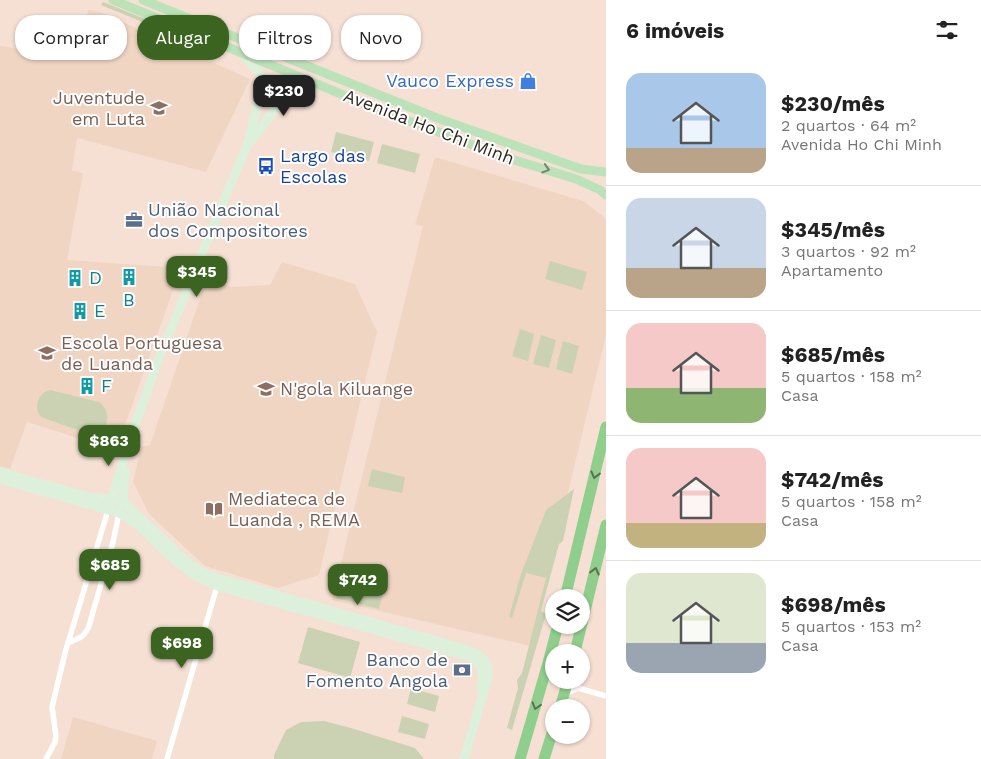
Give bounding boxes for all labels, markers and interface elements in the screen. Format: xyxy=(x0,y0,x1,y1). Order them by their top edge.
chip: Comprar xyxy=(15,15,127,60)
chip: Alugar xyxy=(137,15,229,60)
chip: Filtros xyxy=(239,15,331,60)
chip: Novo xyxy=(341,15,421,60)
icon: filters xyxy=(933,16,961,44)
text: 6 imóveis xyxy=(626,18,724,43)
place label: Vauco Express xyxy=(386,70,514,91)
shop icon: Vauco Express xyxy=(518,71,538,91)
pin: $230 xyxy=(254,74,314,117)
text: $230 xyxy=(264,81,304,100)
street label: Avenida Ho Chi Minh xyxy=(341,84,517,169)
place label: Juventude em Luta xyxy=(53,87,145,129)
text: $230/mês xyxy=(781,91,885,116)
icon: home xyxy=(666,93,726,153)
school or university icon: Juventude em Luta xyxy=(149,98,169,118)
text: 2 quartos · 64 m² xyxy=(781,116,916,135)
text: Avenida Ho Chi Minh xyxy=(781,135,942,154)
place label: Largo das Escolas xyxy=(280,145,365,187)
bus stop icon: Largo das Escolas xyxy=(256,156,276,176)
one-way arrow xyxy=(541,164,550,174)
place label: União Nacional dos Compositores xyxy=(148,199,308,241)
office icon: União Nacional dos Compositores xyxy=(124,210,144,230)
text: $345/mês xyxy=(781,217,885,242)
icon: home xyxy=(666,218,726,278)
text: 3 quartos · 92 m² xyxy=(781,242,916,261)
pin: $345 xyxy=(167,256,227,298)
text: Apartamento xyxy=(781,261,883,280)
text: $345 xyxy=(177,262,217,281)
place label: D xyxy=(89,267,102,288)
building icon: B xyxy=(119,267,139,287)
building icon: D xyxy=(65,268,85,288)
place label: B xyxy=(123,289,135,310)
place label: E xyxy=(94,300,105,321)
building icon: E xyxy=(70,301,90,321)
place label: Escola Portuguesa de Luanda xyxy=(61,332,222,374)
text: $685/mês xyxy=(781,342,885,367)
school or university icon: Escola Portuguesa de Luanda xyxy=(37,343,57,363)
icon: home xyxy=(666,343,726,403)
text: 5 quartos · 158 m² xyxy=(781,367,922,386)
place label: F xyxy=(101,375,112,396)
building icon: F xyxy=(77,376,97,396)
place label: N'gola Kiluange xyxy=(280,378,413,399)
school or university icon: N'gola Kiluange xyxy=(256,379,276,399)
text: Casa xyxy=(781,386,819,405)
pin: $863 xyxy=(79,424,139,467)
text: $863 xyxy=(89,431,129,450)
text: $742/mês xyxy=(781,467,884,492)
icon: home xyxy=(666,468,726,528)
one-way arrow xyxy=(590,470,601,479)
place label: Mediateca de Luanda , REMA xyxy=(228,488,360,530)
text: 5 quartos · 158 m² xyxy=(781,492,922,511)
library icon: Mediateca de Luanda , REMA xyxy=(204,499,224,519)
text: Casa xyxy=(781,511,819,530)
pin: $685 xyxy=(80,548,140,591)
text: $685 xyxy=(90,555,130,574)
pin: $742 xyxy=(328,564,388,606)
one-way arrow xyxy=(589,567,600,576)
text: $742 xyxy=(339,570,377,589)
map controls xyxy=(545,589,590,744)
button: layers xyxy=(545,589,590,634)
text: $698/mês xyxy=(781,592,886,617)
icon: home xyxy=(666,593,726,653)
text: 5 quartos · 153 m² xyxy=(781,617,921,636)
pin: $698 xyxy=(152,626,212,669)
text: $698 xyxy=(162,633,202,652)
text: Casa xyxy=(781,636,819,655)
button: + xyxy=(545,644,590,689)
place label: Banco de Fomento Angola xyxy=(306,649,448,691)
bank icon: Banco de Fomento Angola xyxy=(452,660,472,680)
button: − xyxy=(545,699,590,744)
one-way arrow xyxy=(531,701,541,709)

